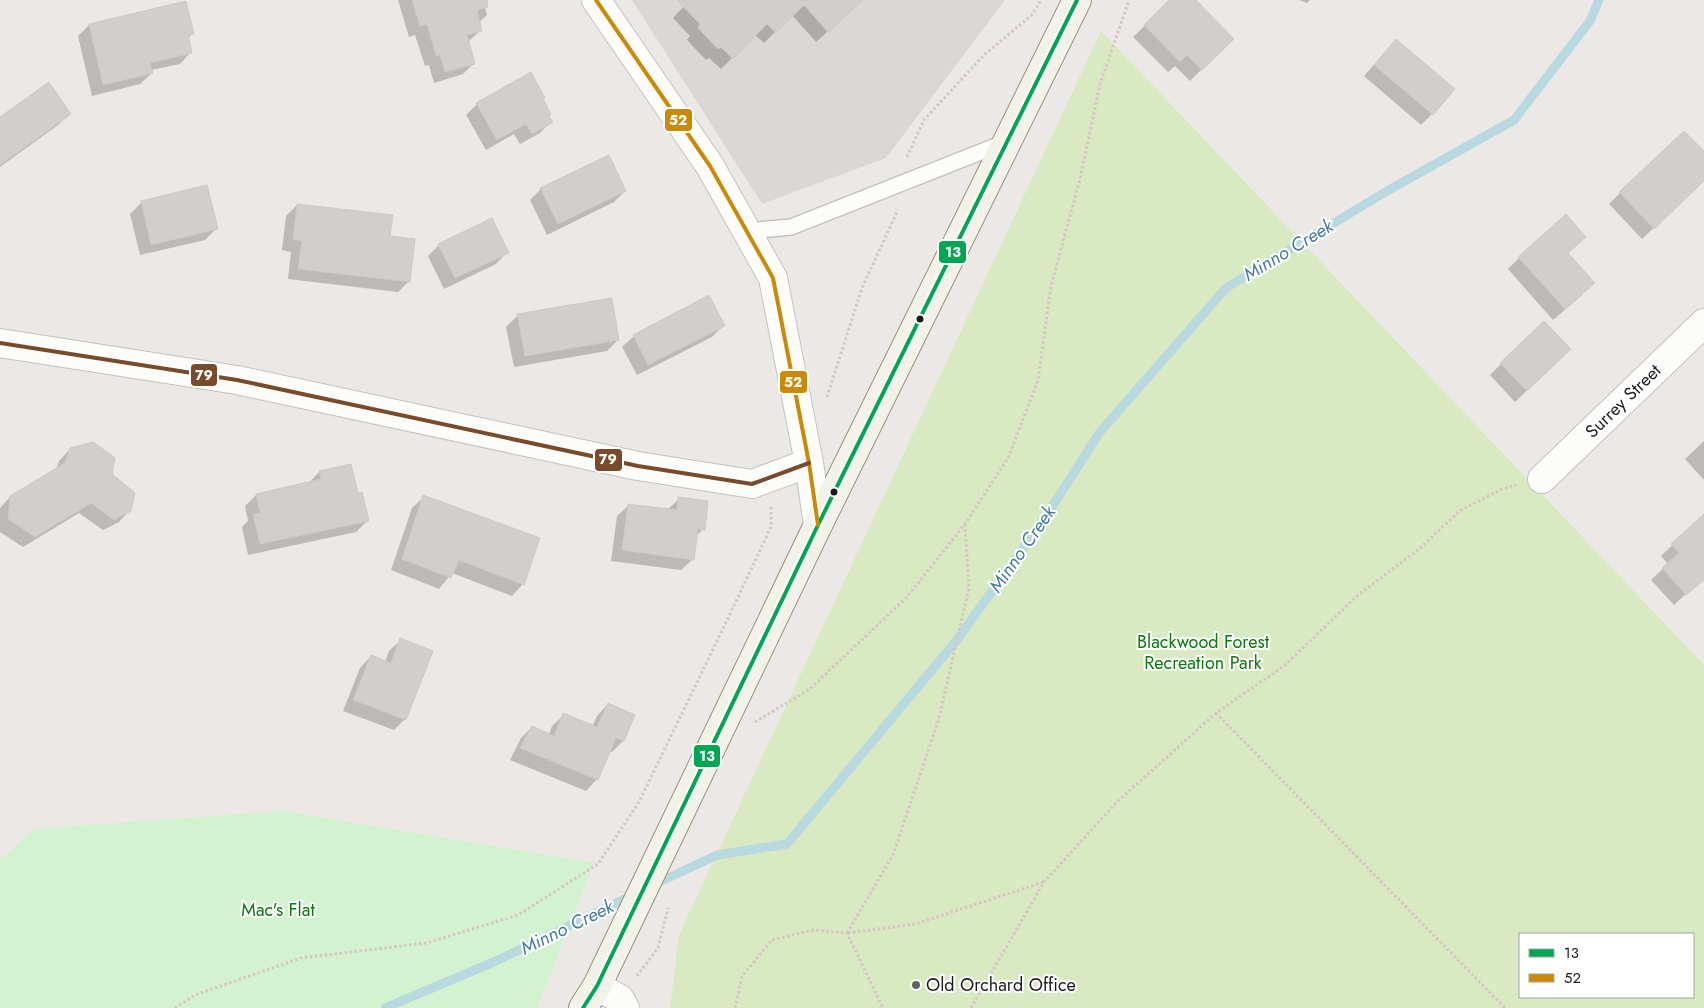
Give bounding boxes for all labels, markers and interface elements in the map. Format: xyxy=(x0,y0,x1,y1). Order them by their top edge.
line badge: 52 xyxy=(664,108,693,132)
text: 52 xyxy=(669,110,687,130)
water label: Minno Creek xyxy=(1238,212,1339,287)
line badge: 13 xyxy=(938,240,967,264)
text: 13 xyxy=(945,242,961,262)
unlabelled marker xyxy=(915,314,925,324)
street label: Surrey Street xyxy=(1579,358,1667,444)
line badge: 79 xyxy=(190,363,218,387)
text: 79 xyxy=(195,365,213,385)
line badge: 52 xyxy=(779,370,808,394)
text: 52 xyxy=(784,372,802,392)
line badge: 79 xyxy=(594,448,623,472)
text: 79 xyxy=(599,449,617,469)
unlabelled marker xyxy=(829,487,839,497)
water label: Minno Creek xyxy=(982,499,1062,598)
park label: Blackwood Forest Recreation Park xyxy=(1137,629,1270,676)
line badge: 13 xyxy=(693,744,721,768)
text: 13 xyxy=(699,746,715,766)
water label: Minno Creek xyxy=(516,892,619,961)
park label: Mac's Flat xyxy=(241,897,315,923)
legend xyxy=(1519,933,1694,998)
text: 13 xyxy=(1564,942,1579,964)
text: 52 xyxy=(1564,967,1581,989)
place label: Old Orchard Office xyxy=(926,972,1076,998)
marker: Old Orchard Office xyxy=(910,979,922,991)

